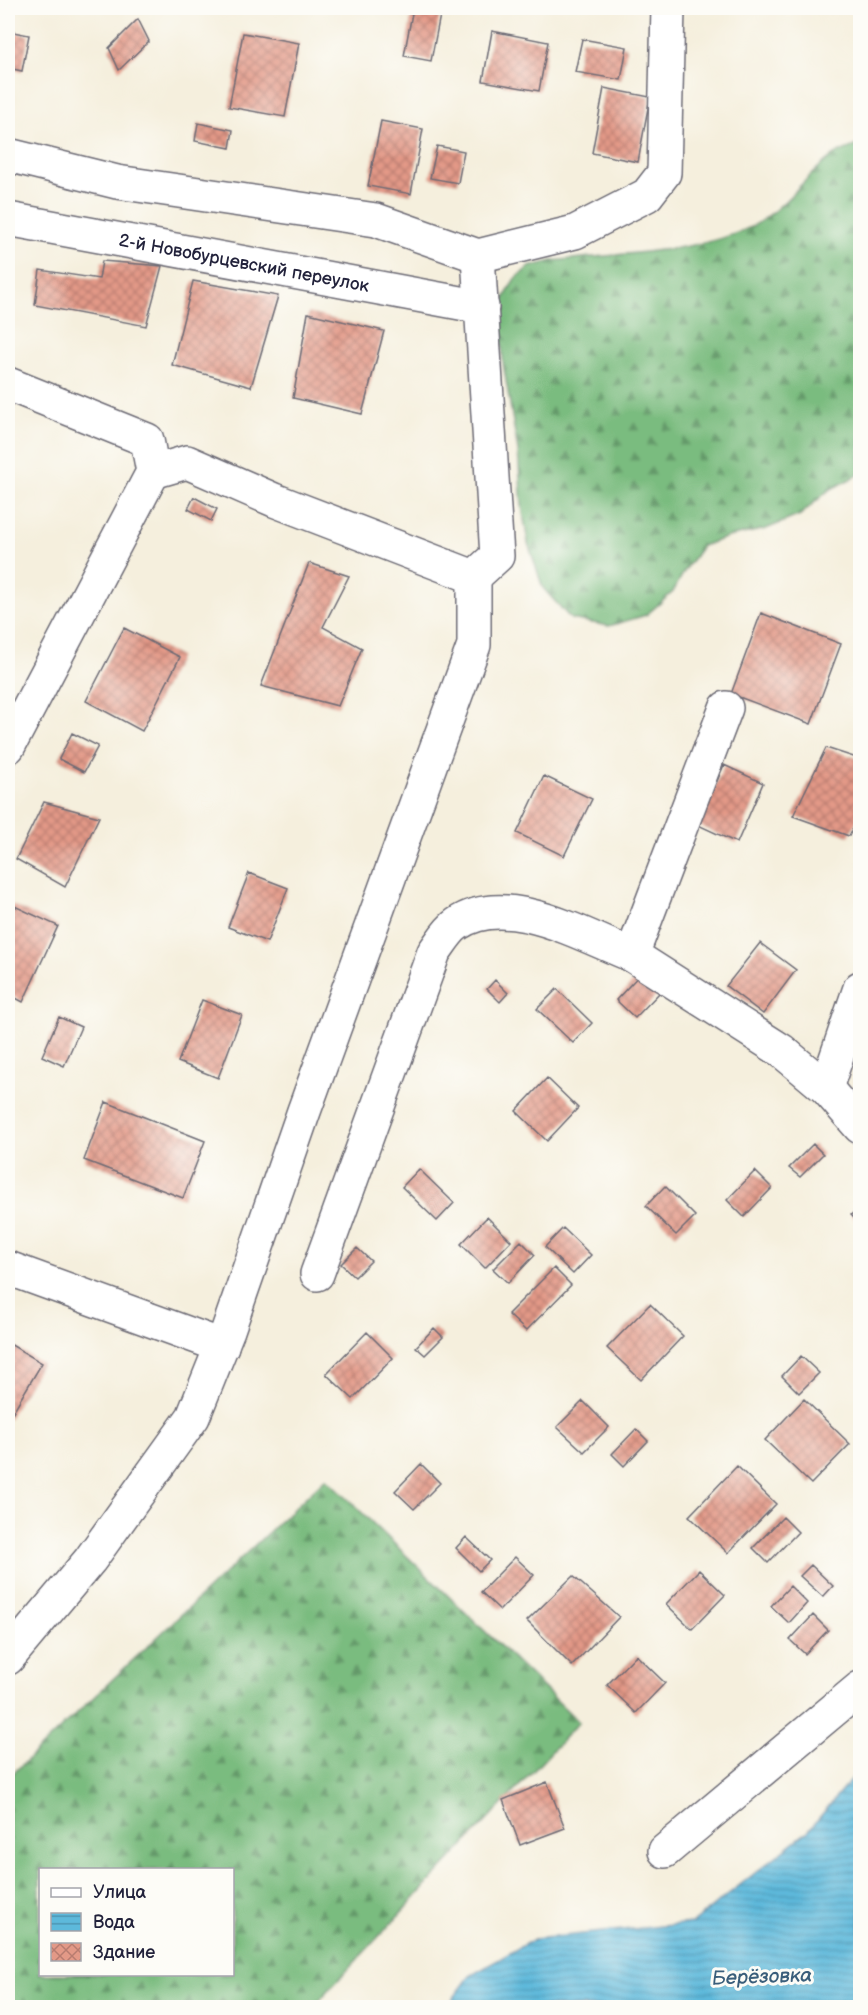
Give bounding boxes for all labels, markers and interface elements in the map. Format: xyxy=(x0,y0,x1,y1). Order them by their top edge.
street label: 2-й Новобурцевский переулок xyxy=(117,229,371,296)
legend xyxy=(39,1868,234,1976)
text: Улица xyxy=(93,1882,147,1903)
text: Вода xyxy=(93,1912,135,1933)
text: Здание xyxy=(93,1942,155,1963)
water label: Берёзовка xyxy=(711,1963,813,1991)

